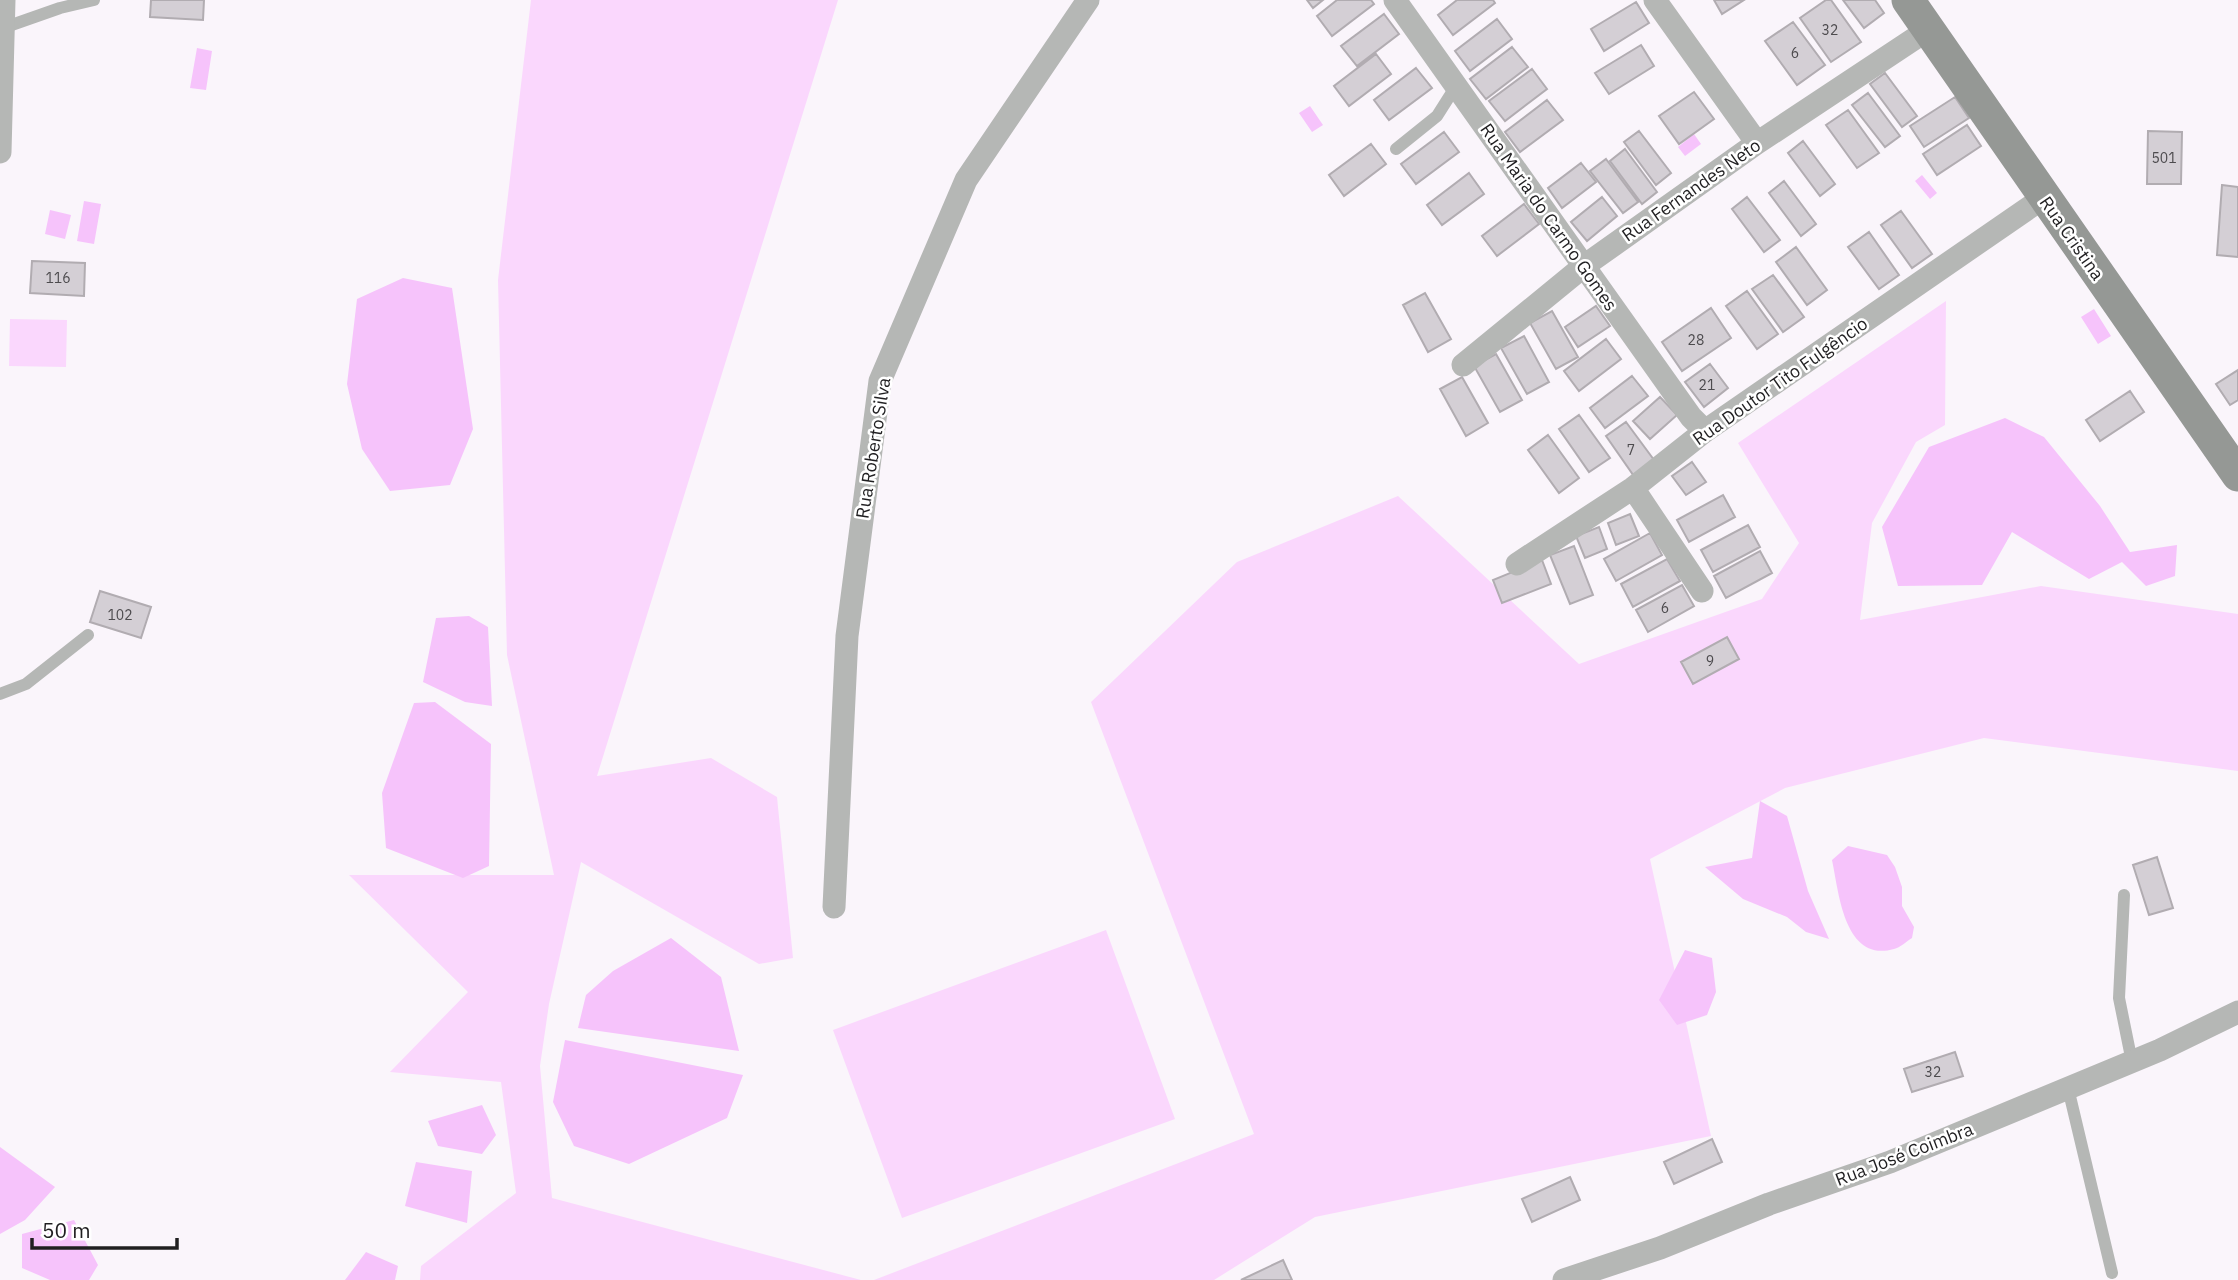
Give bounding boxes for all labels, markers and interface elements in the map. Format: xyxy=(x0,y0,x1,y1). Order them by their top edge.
house number: 32 xyxy=(1822,21,1838,39)
house number: 6 xyxy=(1791,44,1799,62)
street label: Rua Maria do Carmo Gomes xyxy=(1475,119,1623,315)
street label: Rua Fernandes Neto xyxy=(1617,134,1765,246)
house number: 501 xyxy=(2151,149,2177,167)
street label: Rua Cristina xyxy=(2035,192,2110,285)
house number: 116 xyxy=(45,269,71,287)
street label: Rua Doutor Tito Fulgêncio xyxy=(1688,312,1872,450)
house number: 28 xyxy=(1688,331,1704,349)
street label: Rua Roberto Silva xyxy=(850,375,896,520)
house number: 21 xyxy=(1699,376,1715,394)
house number: 7 xyxy=(1627,441,1635,459)
house number: 6 xyxy=(1661,599,1669,617)
house number: 102 xyxy=(107,606,133,624)
house number: 9 xyxy=(1706,652,1714,670)
house number: 32 xyxy=(1925,1063,1941,1081)
street label: Rua José Coimbra xyxy=(1832,1117,1977,1191)
scale bar xyxy=(32,1206,177,1250)
text: 50 m xyxy=(42,1216,91,1244)

